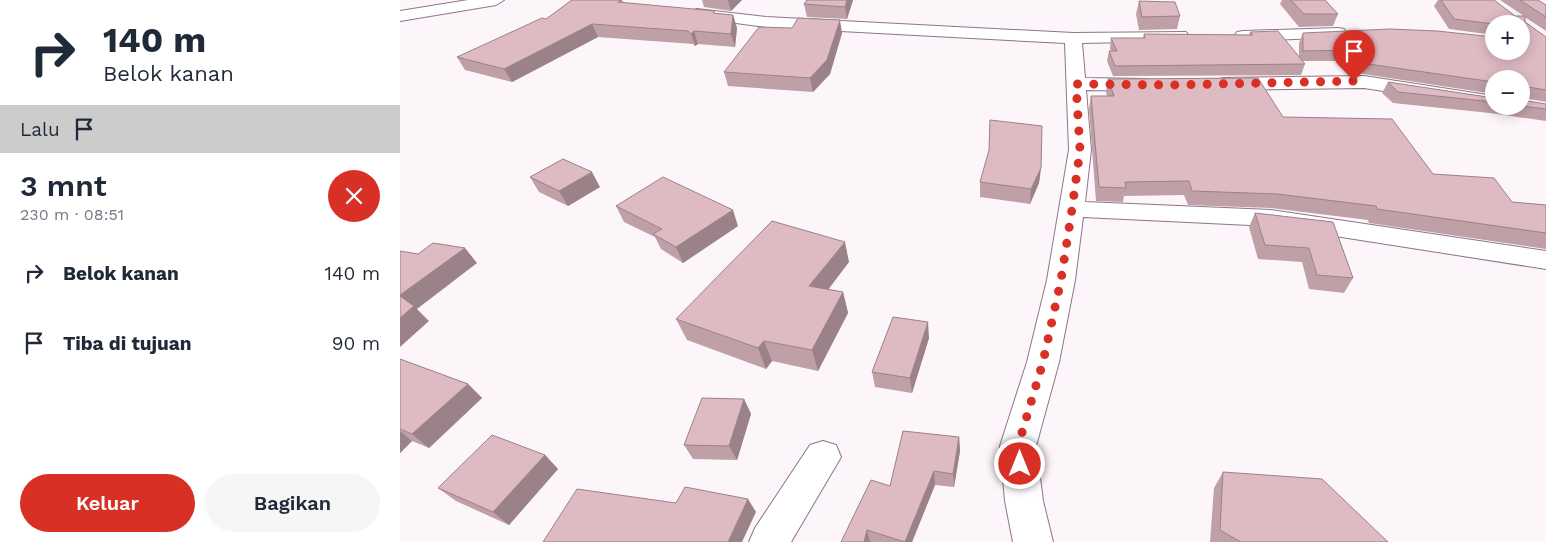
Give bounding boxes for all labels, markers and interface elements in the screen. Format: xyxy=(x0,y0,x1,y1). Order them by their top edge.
map controls xyxy=(1485,15,1530,115)
button: + xyxy=(1485,15,1530,60)
text: 140 m xyxy=(103,19,206,61)
icon: right xyxy=(20,20,85,85)
pin xyxy=(1333,30,1375,81)
icon: arrive xyxy=(1340,37,1368,65)
text: Belok kanan xyxy=(103,61,234,86)
button: − xyxy=(1485,70,1530,115)
icon: arrive xyxy=(70,115,98,143)
text: Lalu xyxy=(20,118,60,141)
text: 3 mnt xyxy=(20,168,107,203)
button: close xyxy=(328,170,380,222)
text: 230 m · 08:51 xyxy=(20,205,124,224)
icon: right xyxy=(20,259,48,287)
text: Belok kanan xyxy=(63,262,179,285)
text: 140 m xyxy=(325,262,380,285)
icon: arrive xyxy=(20,329,48,357)
text: Tiba di tujuan xyxy=(63,332,192,355)
text: 90 m xyxy=(332,332,380,355)
position arrow xyxy=(993,437,1045,489)
button: Keluar xyxy=(20,474,195,532)
button: Bagikan xyxy=(205,474,380,532)

